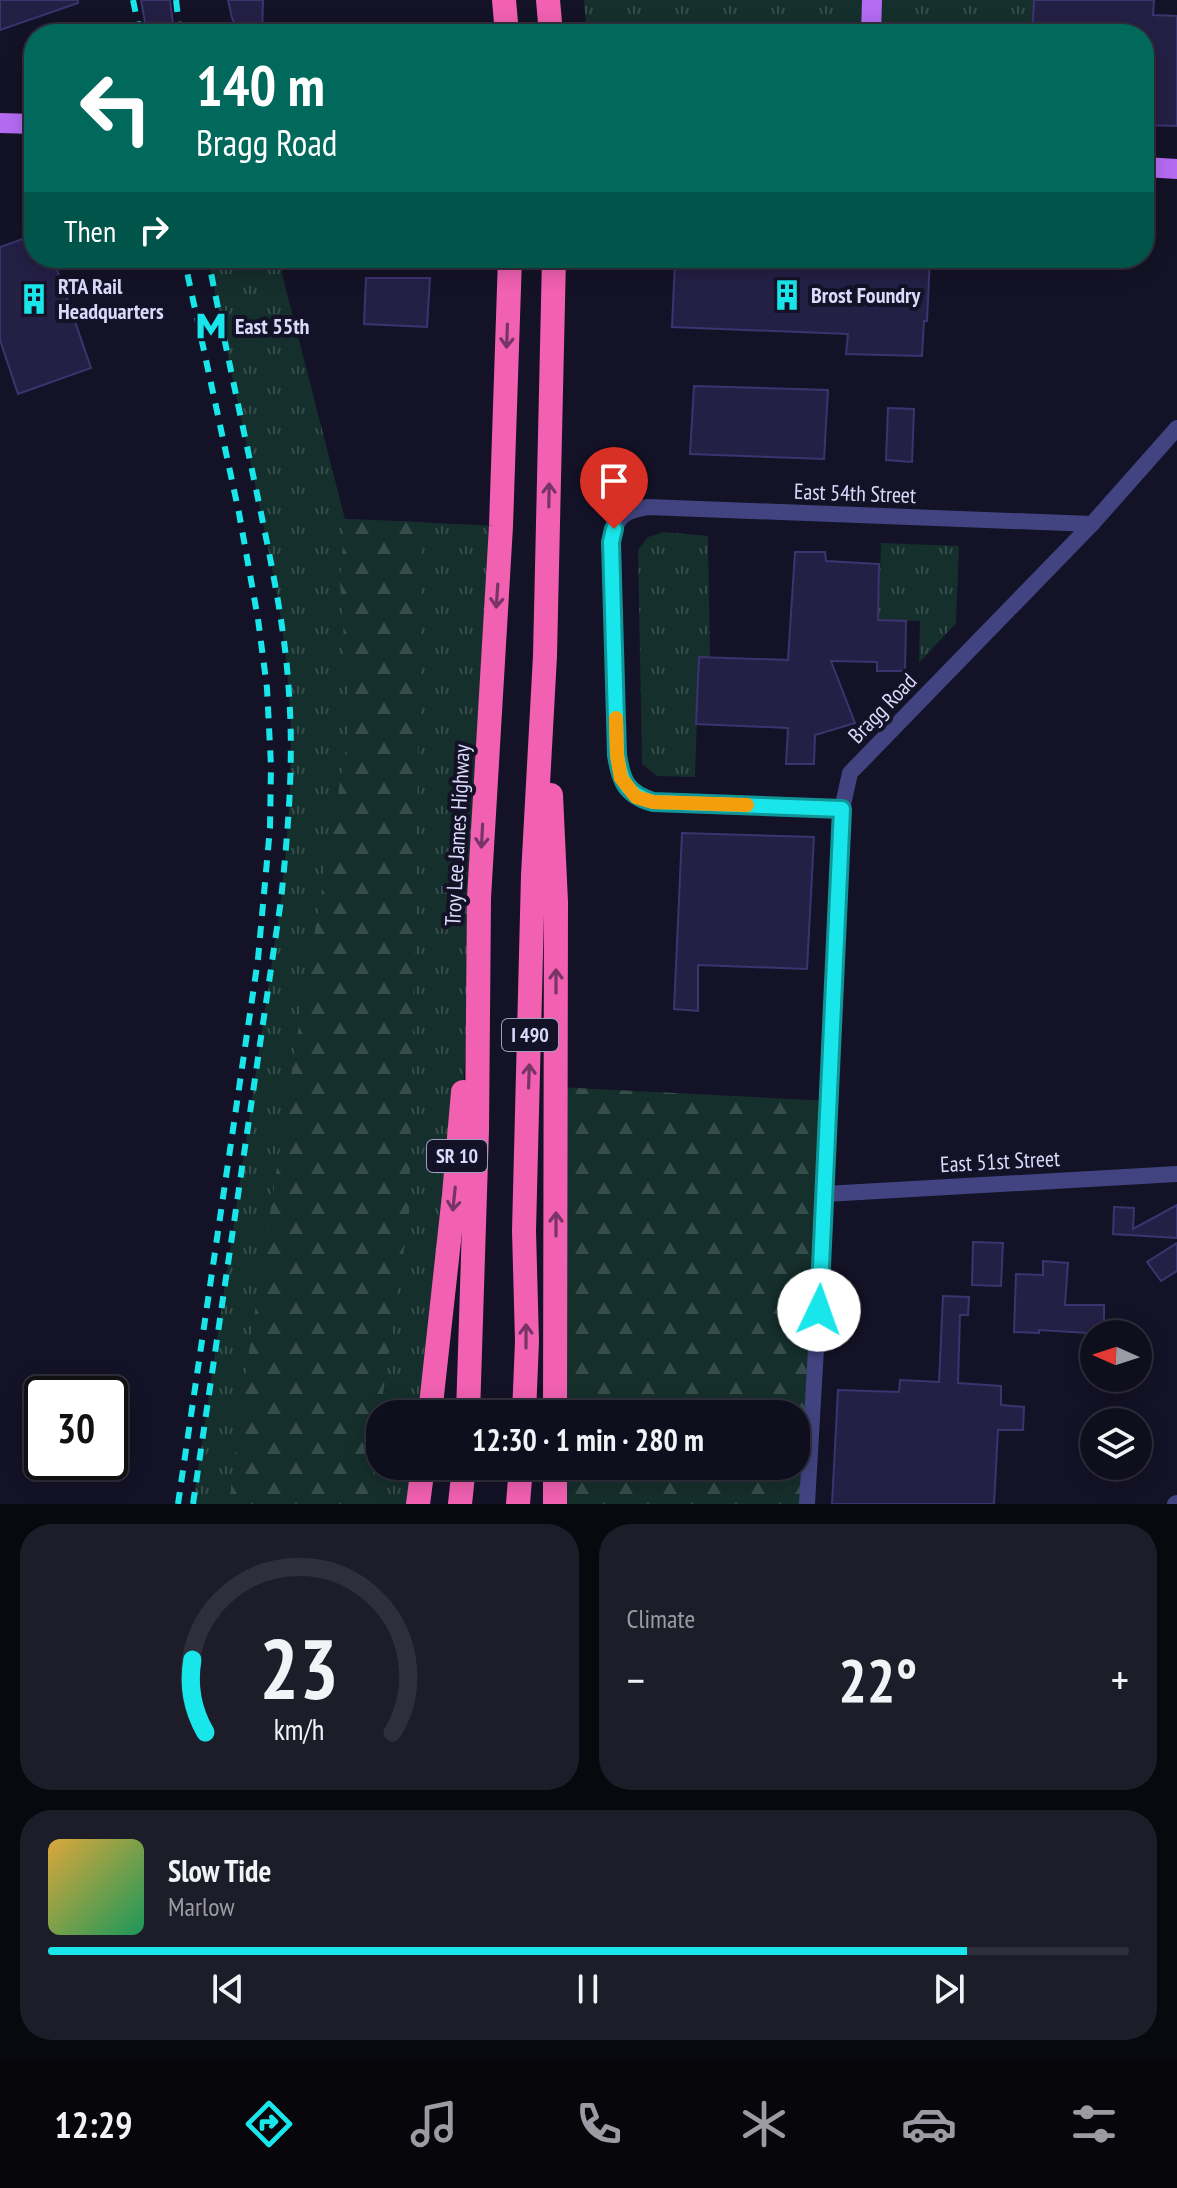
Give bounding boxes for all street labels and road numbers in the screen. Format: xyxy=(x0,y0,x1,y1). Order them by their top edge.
street label: East 54th Street xyxy=(793,477,917,509)
street label: Bragg Road xyxy=(842,667,922,749)
street label: Troy Lee James Highway xyxy=(438,743,476,927)
road number: I 490 xyxy=(502,1019,558,1051)
road number: SR 10 xyxy=(427,1140,487,1172)
street label: East 51st Street xyxy=(939,1144,1061,1178)

